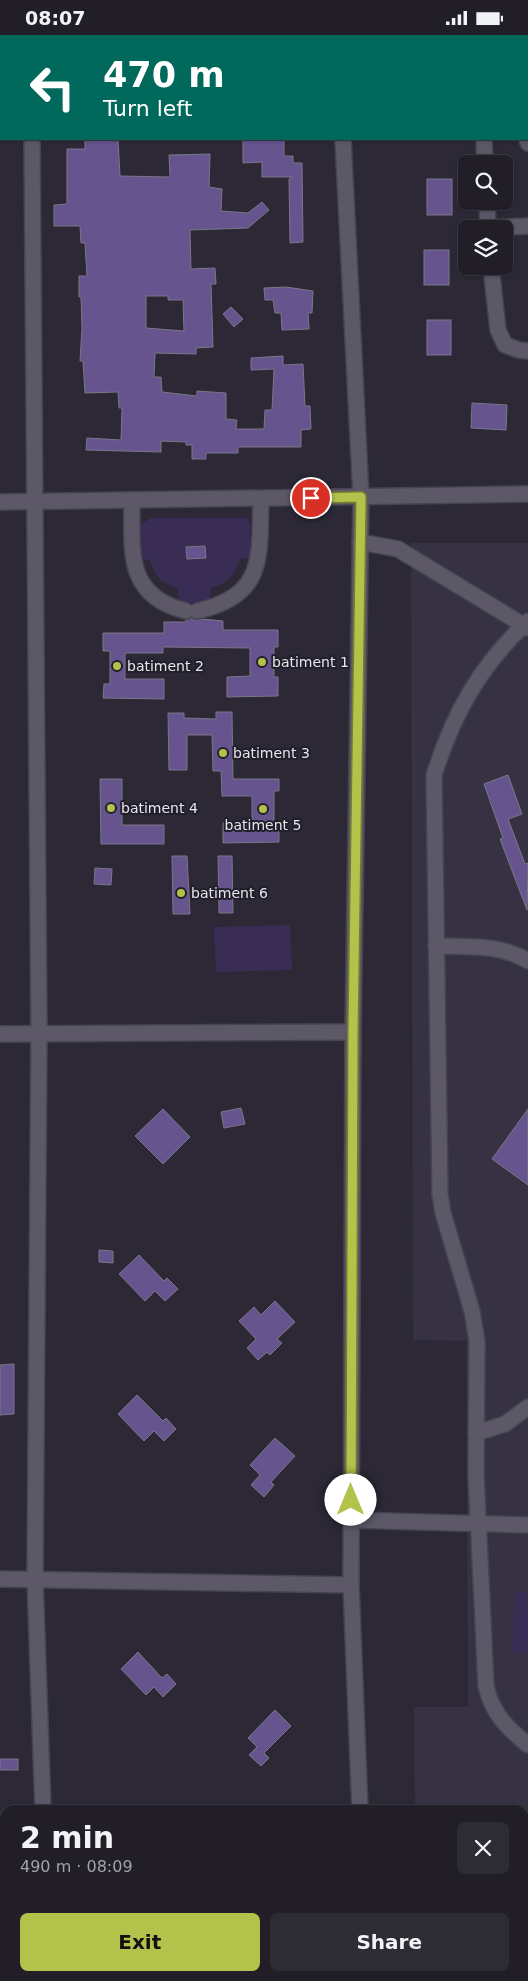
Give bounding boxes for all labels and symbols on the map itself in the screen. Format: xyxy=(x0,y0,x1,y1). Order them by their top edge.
pin xyxy=(290,477,332,519)
place label: batiment 1 xyxy=(272,654,349,670)
marker: batiment 1 xyxy=(256,656,268,668)
place label: batiment 2 xyxy=(127,658,204,674)
marker: batiment 2 xyxy=(111,660,123,672)
place label: batiment 3 xyxy=(233,745,310,761)
marker: batiment 3 xyxy=(217,747,229,759)
place label: batiment 4 xyxy=(121,800,198,816)
marker: batiment 4 xyxy=(105,802,117,814)
marker: batiment 5 xyxy=(257,803,269,815)
place label: batiment 5 xyxy=(225,817,301,833)
place label: batiment 6 xyxy=(191,885,268,901)
marker: batiment 6 xyxy=(175,887,187,899)
position arrow xyxy=(324,1473,376,1525)

